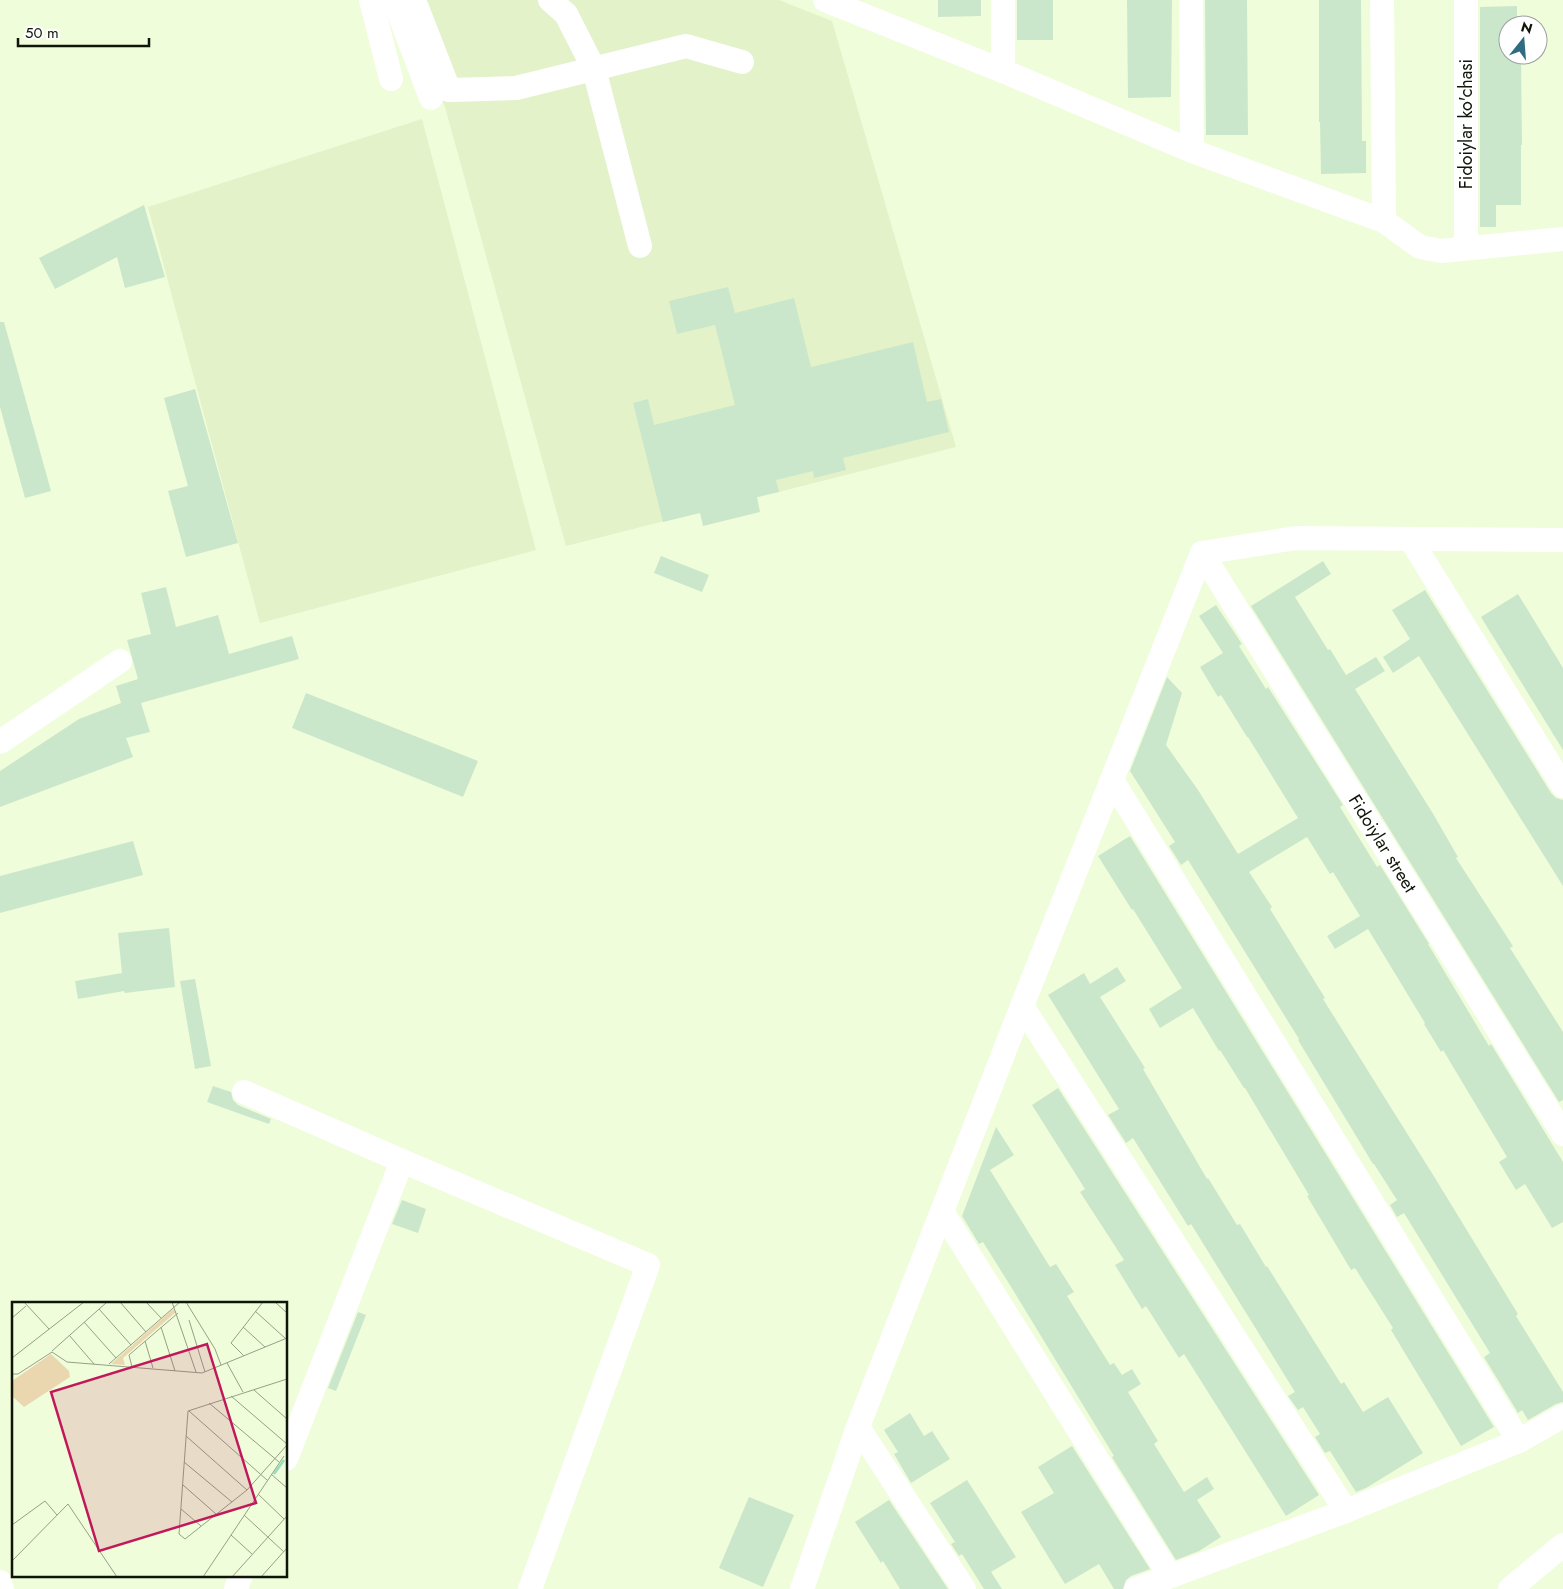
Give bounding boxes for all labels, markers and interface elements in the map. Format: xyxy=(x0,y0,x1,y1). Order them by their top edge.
scale bar xyxy=(18,15,149,47)
north arrow xyxy=(1498,15,1548,65)
text: N xyxy=(1519,16,1535,39)
text: 50 m xyxy=(25,22,59,44)
street label: Fidoiylar ko'chasi xyxy=(1453,59,1479,189)
street label: Fidoiylar street xyxy=(1342,789,1423,898)
inset map xyxy=(12,1302,288,1576)

